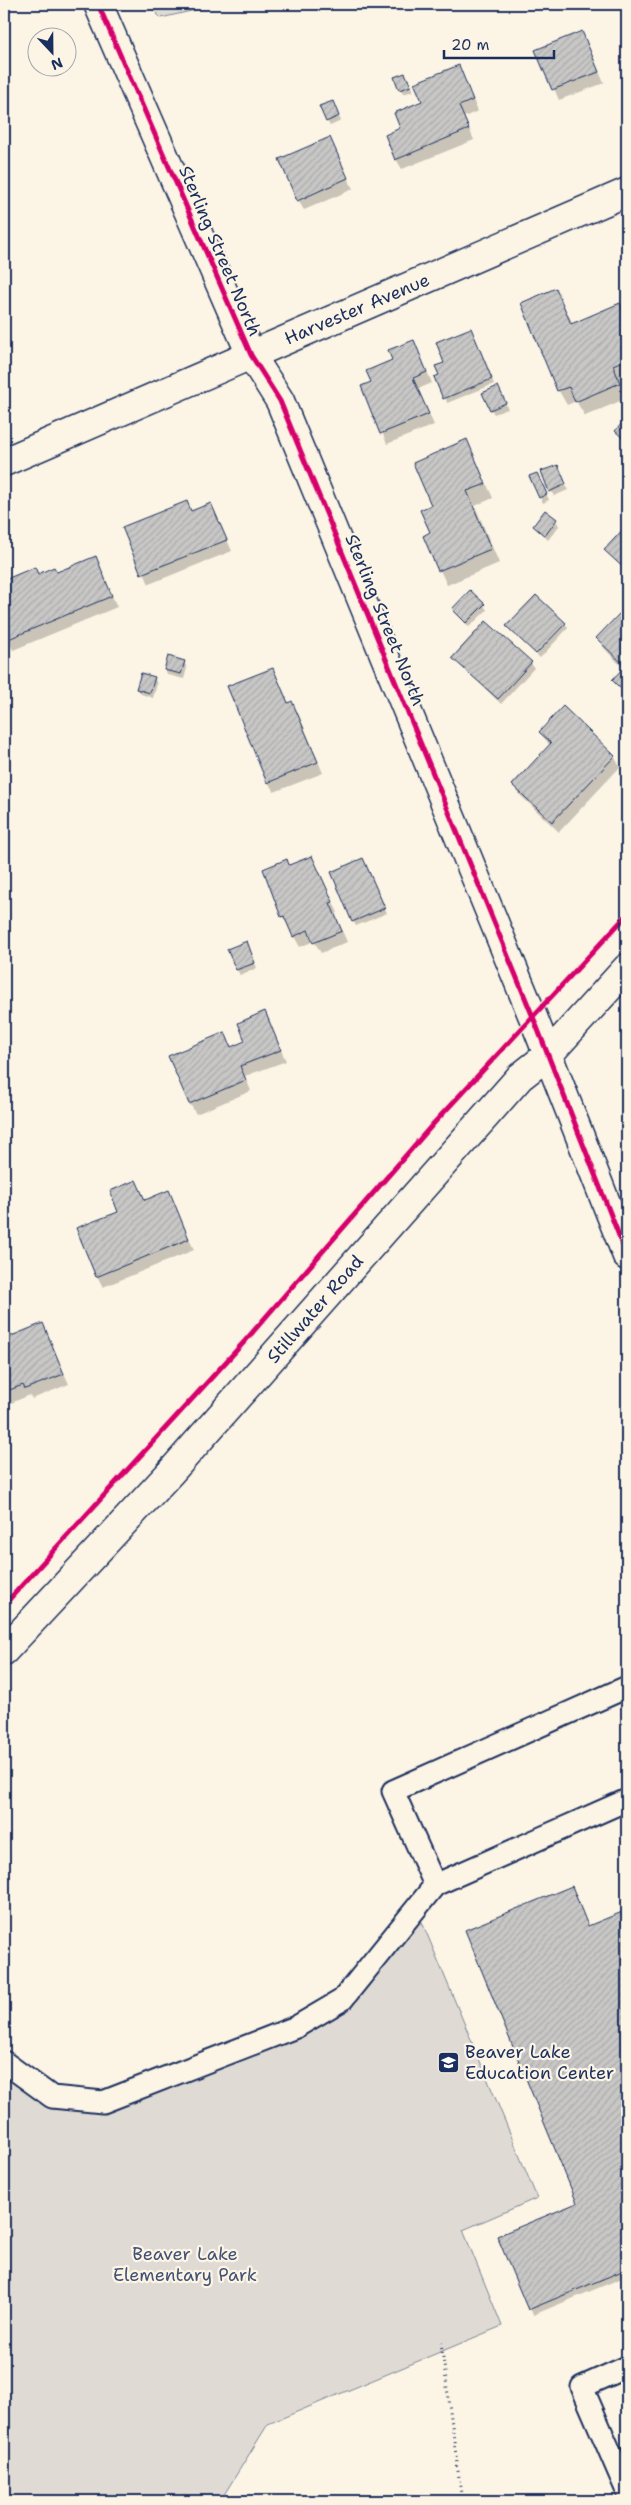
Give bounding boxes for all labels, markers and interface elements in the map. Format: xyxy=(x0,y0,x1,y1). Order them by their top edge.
north arrow xyxy=(28,28,78,78)
scale bar xyxy=(444,28,554,60)
text: 20 m xyxy=(451,35,490,55)
text: N xyxy=(48,54,65,74)
street label: Sterling Street North xyxy=(173,162,267,340)
street label: Harvester Avenue xyxy=(281,268,433,350)
street label: Sterling Street North xyxy=(340,531,430,709)
street label: Stillwater Road xyxy=(261,1250,369,1368)
place label: Beaver Lake Education Center xyxy=(465,2040,614,2085)
school or university icon: Beaver Lake Education Center xyxy=(437,2050,461,2074)
park label: Beaver Lake Elementary Park xyxy=(113,2242,257,2287)

